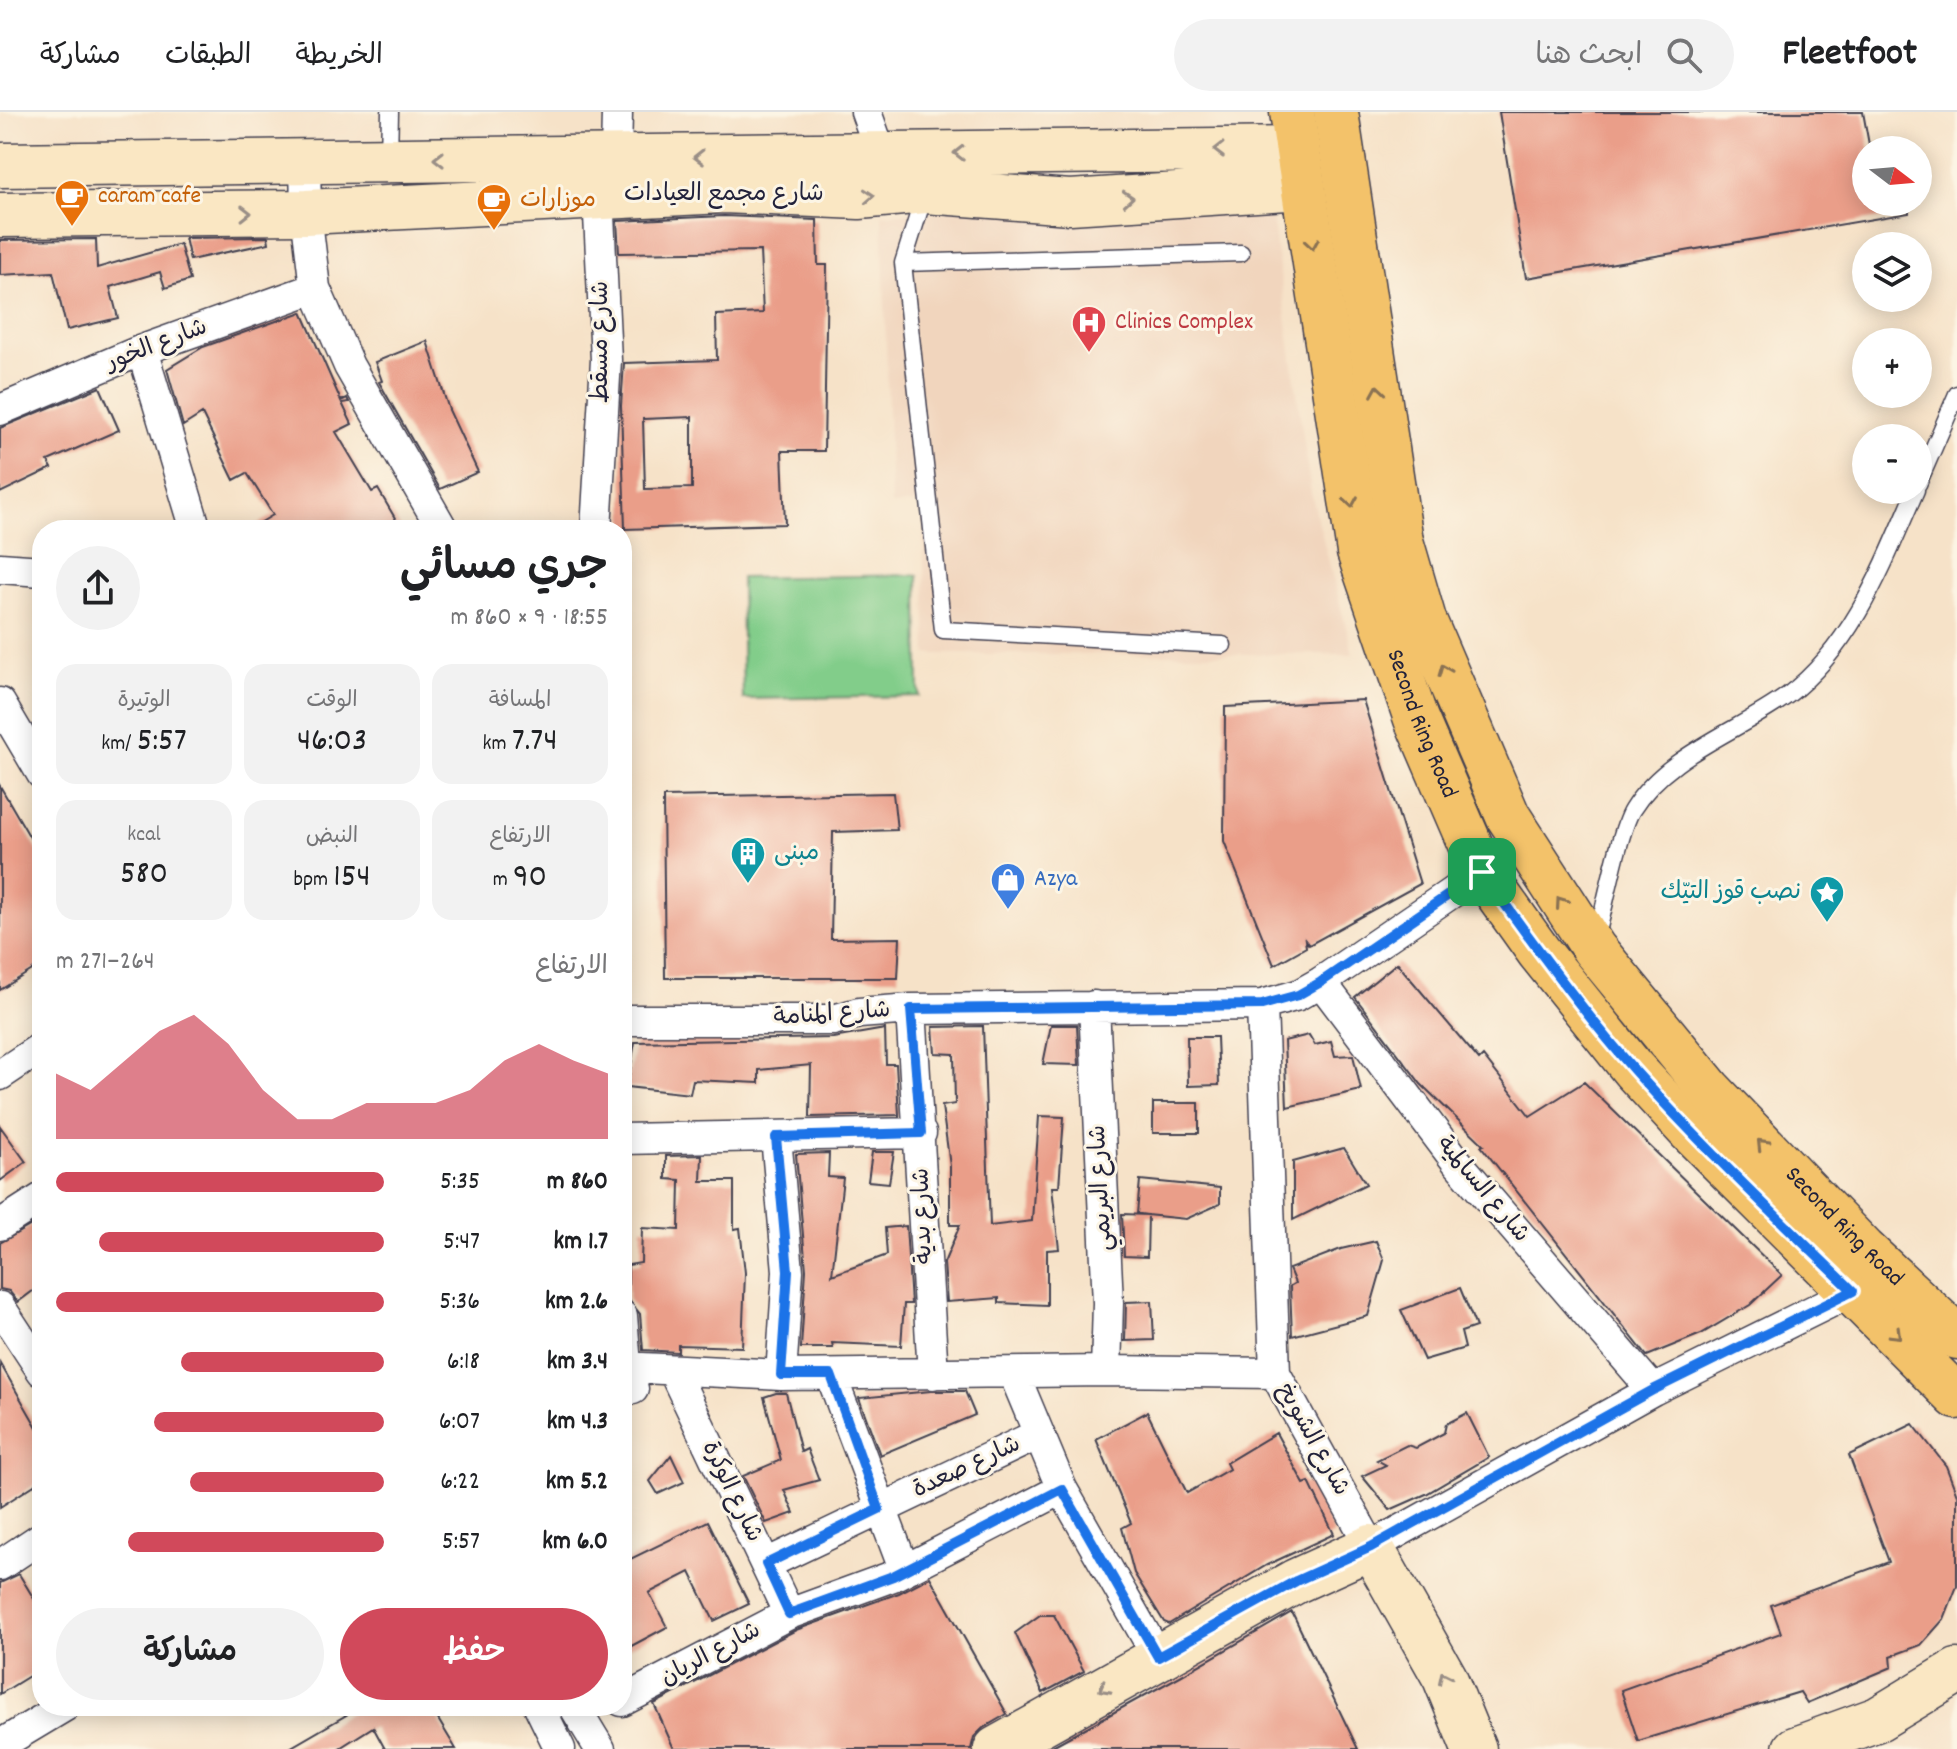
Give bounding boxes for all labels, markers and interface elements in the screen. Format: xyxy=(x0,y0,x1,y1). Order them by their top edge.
search box xyxy=(1174,19,1734,91)
text: Fleetfoot xyxy=(1782,28,1917,83)
icon: search xyxy=(1662,33,1706,77)
text: ابحث هنا xyxy=(1535,36,1642,79)
text: مشاركة xyxy=(40,38,121,78)
text: الطبقات xyxy=(165,38,251,78)
text: الخريطة xyxy=(295,38,383,78)
north arrow xyxy=(1852,136,1932,216)
map controls xyxy=(1852,136,1932,504)
one-way arrow xyxy=(1212,141,1225,159)
one-way arrow xyxy=(952,144,965,162)
one-way arrow xyxy=(692,148,705,166)
one-way arrow xyxy=(432,150,445,168)
cafe icon: caram cafe xyxy=(53,178,91,228)
street label: شارع مجمع العيادات xyxy=(624,178,824,212)
place label: caram cafe xyxy=(98,180,201,214)
cafe icon: موزارات xyxy=(475,182,513,232)
place label: موزارات xyxy=(520,184,596,218)
one-way arrow xyxy=(863,188,876,205)
one-way arrow xyxy=(1122,190,1135,207)
one-way arrow xyxy=(240,205,253,222)
button: layers xyxy=(1852,232,1932,312)
one-way arrow xyxy=(1303,238,1320,251)
street label: شارع مسقط xyxy=(585,281,619,403)
hospital icon: Clinics Complex xyxy=(1070,304,1108,354)
place label: Clinics Complex xyxy=(1115,306,1253,340)
street label: شارع الخور xyxy=(99,311,213,382)
button: + xyxy=(1852,328,1932,408)
one-way arrow xyxy=(1370,384,1387,398)
button: − xyxy=(1852,424,1932,504)
one-way arrow xyxy=(1342,495,1359,508)
text: جري مسائي xyxy=(400,538,608,601)
button: share xyxy=(56,546,140,630)
text: 18:55 · 9 × 860 m xyxy=(450,600,608,637)
street label: Second Ring Road xyxy=(1377,645,1465,804)
one-way arrow xyxy=(1437,664,1454,678)
text: الوتيرة xyxy=(117,686,171,717)
text: الوقت xyxy=(306,686,358,717)
text: المسافة xyxy=(489,686,551,717)
text: 5:57 xyxy=(137,718,187,767)
text: 46:03 xyxy=(297,718,367,767)
text: 7.74 xyxy=(512,718,558,767)
text: /km xyxy=(101,729,137,760)
text: km xyxy=(483,729,512,760)
text: kcal xyxy=(127,820,161,851)
text: النبض xyxy=(306,822,358,853)
text: الارتفاع xyxy=(489,822,551,853)
building icon: مبنى xyxy=(729,835,767,885)
place label: مبنى xyxy=(774,837,819,871)
pin xyxy=(1448,838,1516,906)
icon: arrive xyxy=(1460,850,1504,894)
text: 580 xyxy=(120,851,168,900)
text: 154 xyxy=(333,854,371,903)
text: 90 xyxy=(513,854,547,903)
shop icon: Azya xyxy=(989,861,1027,911)
place label: Azya xyxy=(1034,863,1078,897)
text: bpm xyxy=(293,865,333,896)
text: m xyxy=(493,865,513,896)
place icon: نصب قوز التيّك xyxy=(1808,874,1846,924)
place label: نصب قوز التيّك xyxy=(1661,876,1801,910)
one-way arrow xyxy=(1556,896,1571,910)
text: 264–271 m xyxy=(56,944,155,981)
text: الارتفاع xyxy=(535,949,608,986)
street label: شارع المنامة xyxy=(772,994,892,1036)
street label: شارع البريمي xyxy=(1082,1124,1123,1252)
street label: شارع السالمية xyxy=(1427,1129,1537,1251)
one-way arrow xyxy=(1758,1139,1772,1154)
street label: Second Ring Road xyxy=(1776,1160,1911,1295)
text: 5:35 xyxy=(440,1164,480,1201)
text: 860 m xyxy=(547,1164,608,1201)
street label: شارع بدية xyxy=(905,1167,943,1265)
text: 5:47 xyxy=(443,1224,480,1261)
text: 1.7 km xyxy=(554,1224,608,1261)
text: 5:36 xyxy=(439,1284,480,1321)
text: 2.6 km xyxy=(545,1284,608,1321)
one-way arrow xyxy=(1887,1325,1901,1339)
text: 6:18 xyxy=(447,1344,480,1381)
text: 3.4 km xyxy=(547,1344,608,1381)
street label: شارع الشويخ xyxy=(1267,1377,1357,1503)
text: 6:07 xyxy=(439,1404,480,1441)
text: 4.3 km xyxy=(547,1404,608,1441)
street label: شارع صعدة xyxy=(907,1428,1027,1508)
street label: شارع الوكرة xyxy=(692,1436,770,1548)
text: 6:22 xyxy=(440,1464,480,1501)
text: 5.2 km xyxy=(546,1464,608,1501)
text: 5:57 xyxy=(442,1524,480,1561)
text: 6.0 km xyxy=(542,1524,608,1561)
button: مشاركة xyxy=(56,1608,324,1700)
button: حفظ xyxy=(340,1608,608,1700)
street label: شارع الريان xyxy=(655,1614,767,1696)
one-way arrow xyxy=(1438,1671,1453,1686)
one-way arrow xyxy=(1098,1678,1112,1693)

